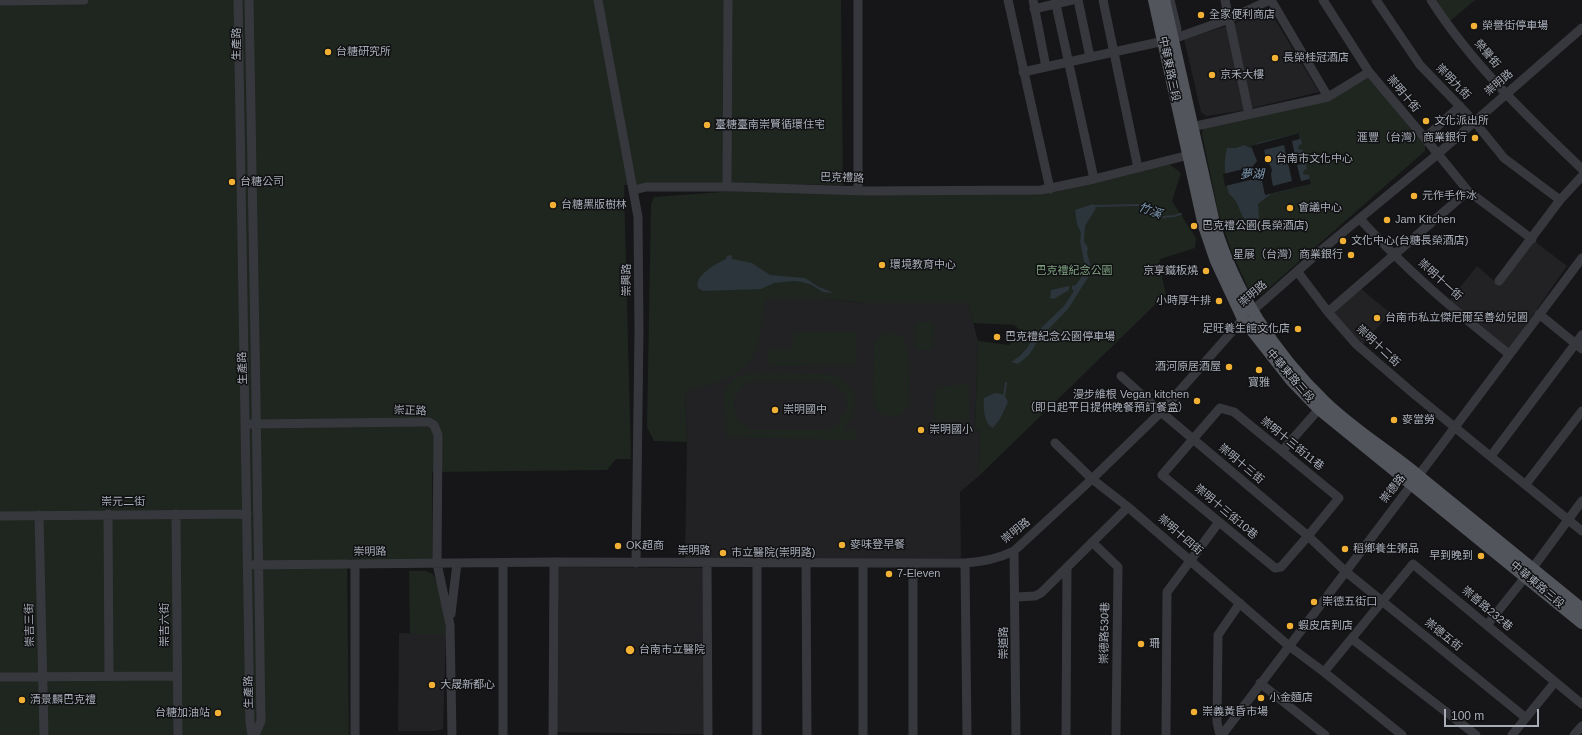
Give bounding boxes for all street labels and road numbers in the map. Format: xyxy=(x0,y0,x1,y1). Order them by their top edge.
street label: 生產路 xyxy=(230,28,244,60)
street label: 中華東路三段 xyxy=(1156,35,1182,103)
street label: 榮譽街 xyxy=(1471,37,1503,71)
street label: 崇明九街 xyxy=(1433,62,1473,102)
street label: 崇明路 xyxy=(1482,67,1516,99)
street label: 崇明十街 xyxy=(1384,73,1422,115)
street label: 巴克禮路 xyxy=(820,171,864,185)
street label: 崇明十一街 xyxy=(1415,257,1465,303)
street label: 崇興路 xyxy=(620,264,634,296)
street label: 崇明路 xyxy=(1236,278,1270,310)
street label: 崇明十二街 xyxy=(1353,322,1403,370)
street label: 中華東路三段 xyxy=(1263,347,1317,405)
street label: 生產路 xyxy=(236,351,250,385)
street label: 崇正路 xyxy=(393,404,427,418)
street label: 崇明十三街11巷 xyxy=(1258,415,1326,473)
street label: 崇明十三街 xyxy=(1216,441,1266,487)
street label: 崇德路 xyxy=(1378,472,1408,506)
street label: 崇明十三街10巷 xyxy=(1192,482,1260,542)
street label: 崇元二街 xyxy=(101,495,145,509)
street label: 崇明十四街 xyxy=(1155,512,1205,558)
street label: 崇明路 xyxy=(999,515,1033,547)
street label: 崇明路 xyxy=(678,544,710,558)
street label: 崇明路 xyxy=(353,545,387,559)
street label: 中華東路三段 xyxy=(1507,559,1567,611)
street label: 崇善路232巷 xyxy=(1459,584,1515,634)
street label: 崇德路530巷 xyxy=(1098,602,1112,664)
street label: 崇吉三街 xyxy=(23,603,37,647)
street label: 崇吉六街 xyxy=(158,603,172,647)
street label: 崇德五街 xyxy=(1422,616,1464,654)
street label: 崇道路 xyxy=(997,627,1011,659)
street label: 生產路 xyxy=(242,675,256,709)

